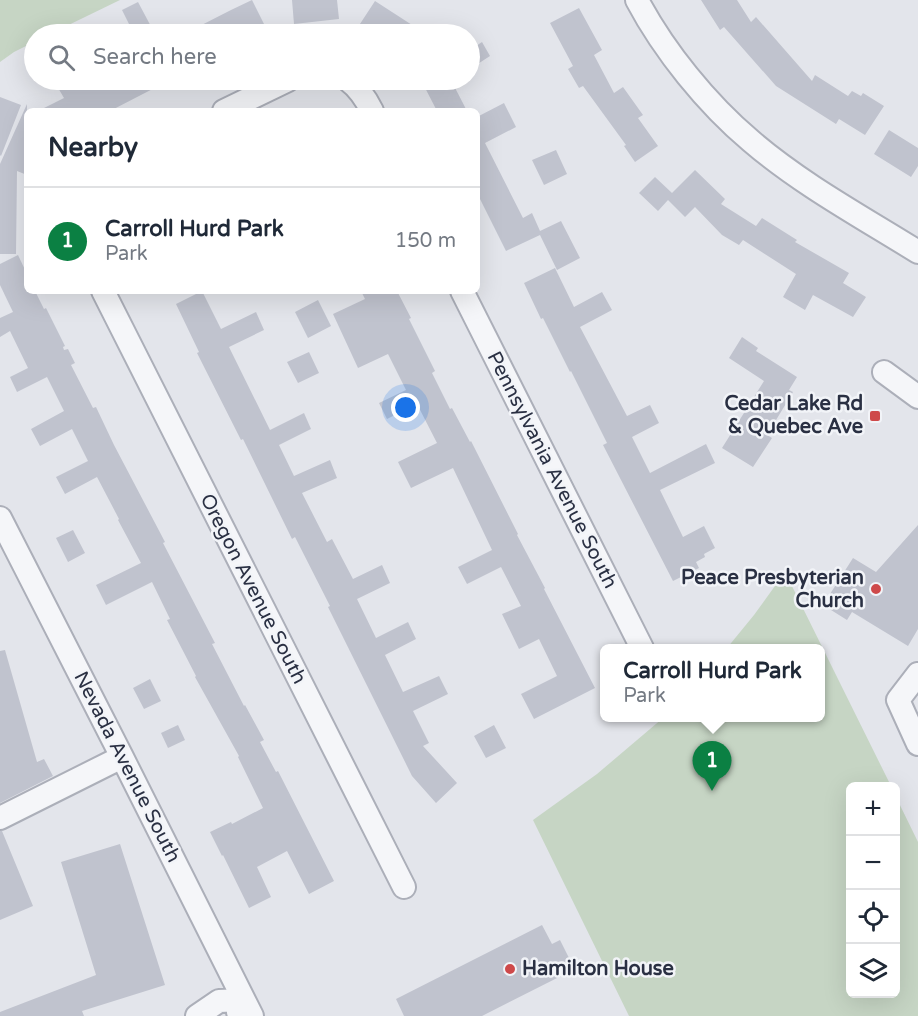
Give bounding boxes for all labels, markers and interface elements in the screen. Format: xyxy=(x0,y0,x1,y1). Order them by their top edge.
search box xyxy=(24,24,480,90)
icon: search xyxy=(45,41,78,74)
text: Search here xyxy=(93,44,217,70)
text: Nearby xyxy=(48,132,138,163)
text: Carroll Hurd Park xyxy=(105,216,284,242)
text: 1 xyxy=(61,229,74,253)
text: 150 m xyxy=(395,229,456,253)
text: Park xyxy=(105,242,148,266)
street label: Pennsylvania Avenue South xyxy=(482,348,622,592)
place label: Cedar Lake Rd & Quebec Ave xyxy=(725,392,863,439)
your location xyxy=(391,393,420,422)
marker: Cedar Lake Rd & Quebec Ave xyxy=(868,409,882,423)
street label: Oregon Avenue South xyxy=(195,490,311,688)
place label: Peace Presbyterian Church xyxy=(681,566,864,613)
marker: Peace Presbyterian Church xyxy=(869,582,883,596)
popup xyxy=(600,644,825,722)
text: Carroll Hurd Park xyxy=(623,658,802,684)
street label: Nevada Avenue South xyxy=(68,668,186,866)
text: Park xyxy=(623,684,666,708)
pin: 1 xyxy=(692,742,732,791)
map controls xyxy=(846,782,900,998)
button: + xyxy=(846,782,900,836)
button: − xyxy=(846,836,900,890)
button: locate xyxy=(846,890,900,944)
button: layers xyxy=(846,944,900,998)
place label: Hamilton House xyxy=(522,957,674,981)
marker: Hamilton House xyxy=(503,962,517,976)

